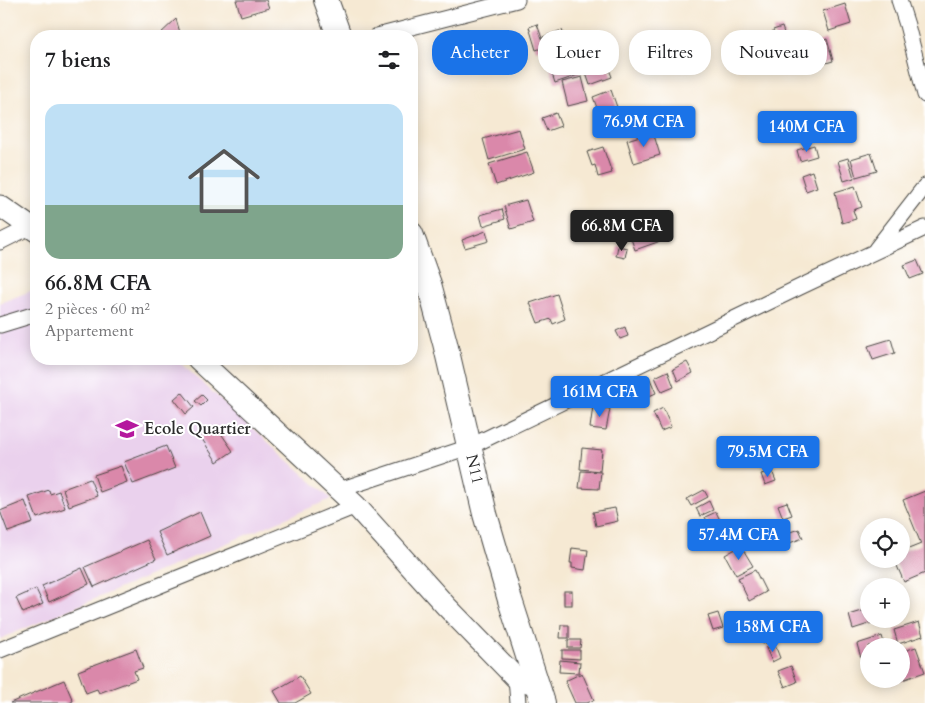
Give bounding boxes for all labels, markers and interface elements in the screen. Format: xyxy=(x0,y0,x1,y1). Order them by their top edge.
chip: Acheter xyxy=(432,30,528,75)
chip: Louer xyxy=(538,30,619,75)
chip: Filtres xyxy=(629,30,711,75)
chip: Nouveau xyxy=(721,30,827,75)
text: 7 biens xyxy=(45,46,111,75)
icon: filters xyxy=(375,46,403,74)
pin: 76.9M CFA xyxy=(587,106,701,148)
pin: 140M CFA xyxy=(755,110,859,153)
text: 76.9M CFA xyxy=(603,111,685,133)
text: 140M CFA xyxy=(769,116,845,138)
icon: home xyxy=(179,136,269,226)
pin: 66.8M CFA xyxy=(565,210,679,252)
text: 66.8M CFA xyxy=(581,215,663,237)
text: 66.8M CFA xyxy=(45,269,152,298)
text: 2 pièces · 60 m² xyxy=(45,298,150,320)
text: Appartement xyxy=(45,320,133,342)
pin: 161M CFA xyxy=(548,376,652,418)
text: 161M CFA xyxy=(562,381,638,403)
school or university icon: Ecole Quartier xyxy=(114,416,140,442)
place label: Ecole Quartier xyxy=(144,418,251,440)
pin: 79.5M CFA xyxy=(711,436,825,478)
text: 79.5M CFA xyxy=(727,441,809,463)
street label: N11 xyxy=(460,452,489,486)
pin: 57.4M CFA xyxy=(682,518,796,561)
map controls xyxy=(860,518,910,688)
button: locate xyxy=(860,518,910,568)
text: 57.4M CFA xyxy=(698,524,780,546)
button: + xyxy=(860,578,910,628)
pin: 158M CFA xyxy=(721,610,825,653)
text: 158M CFA xyxy=(735,616,811,638)
button: − xyxy=(860,638,910,688)

